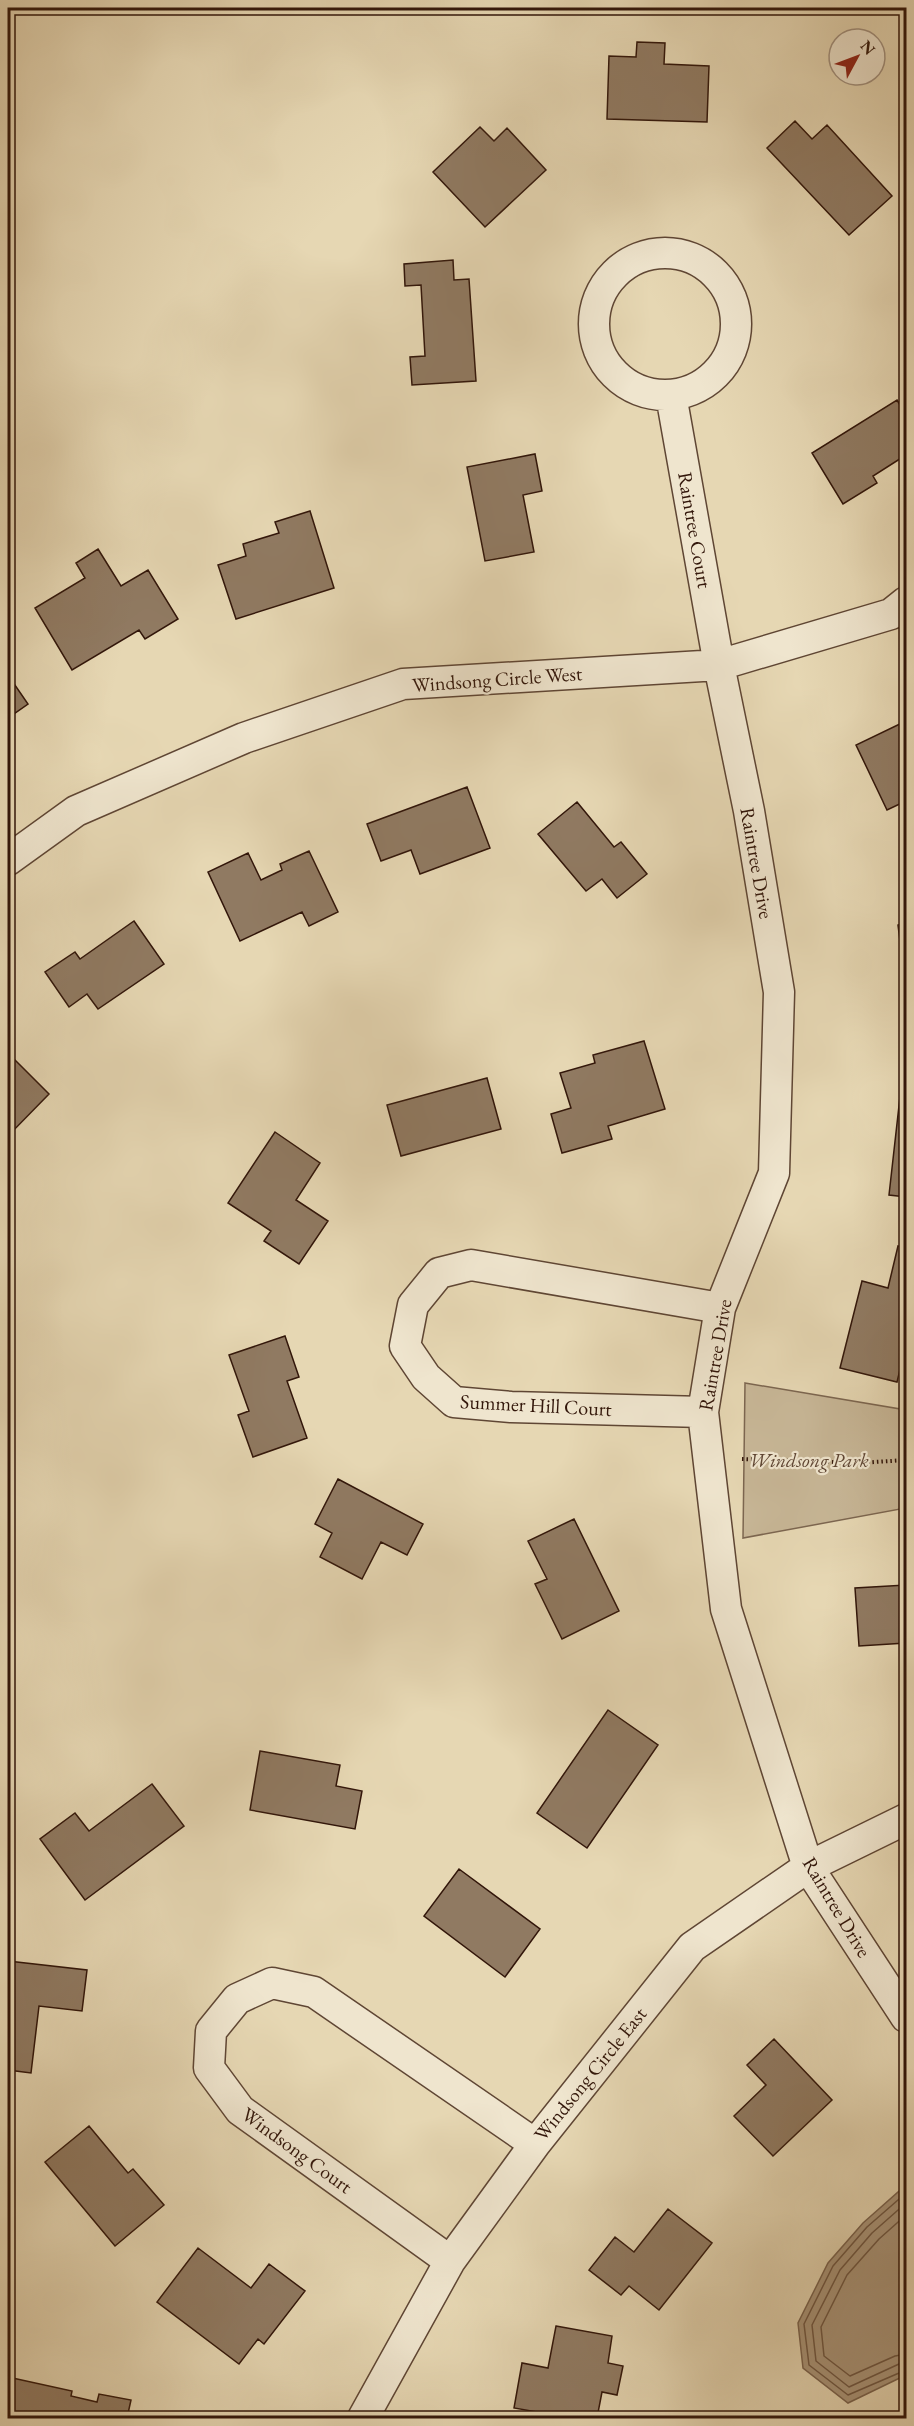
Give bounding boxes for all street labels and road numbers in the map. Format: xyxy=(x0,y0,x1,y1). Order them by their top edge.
street label: Raintree Court xyxy=(672,470,718,591)
street label: Windsong Circle West xyxy=(411,660,584,698)
street label: Raintree Drive xyxy=(734,805,780,921)
street label: Raintree Drive xyxy=(692,1297,738,1413)
street label: Summer Hill Court xyxy=(460,1388,613,1422)
street label: Raintree Drive xyxy=(797,1852,877,1962)
street label: Windsong Circle East xyxy=(528,2001,653,2146)
street label: Windsong Court xyxy=(236,2101,358,2199)

